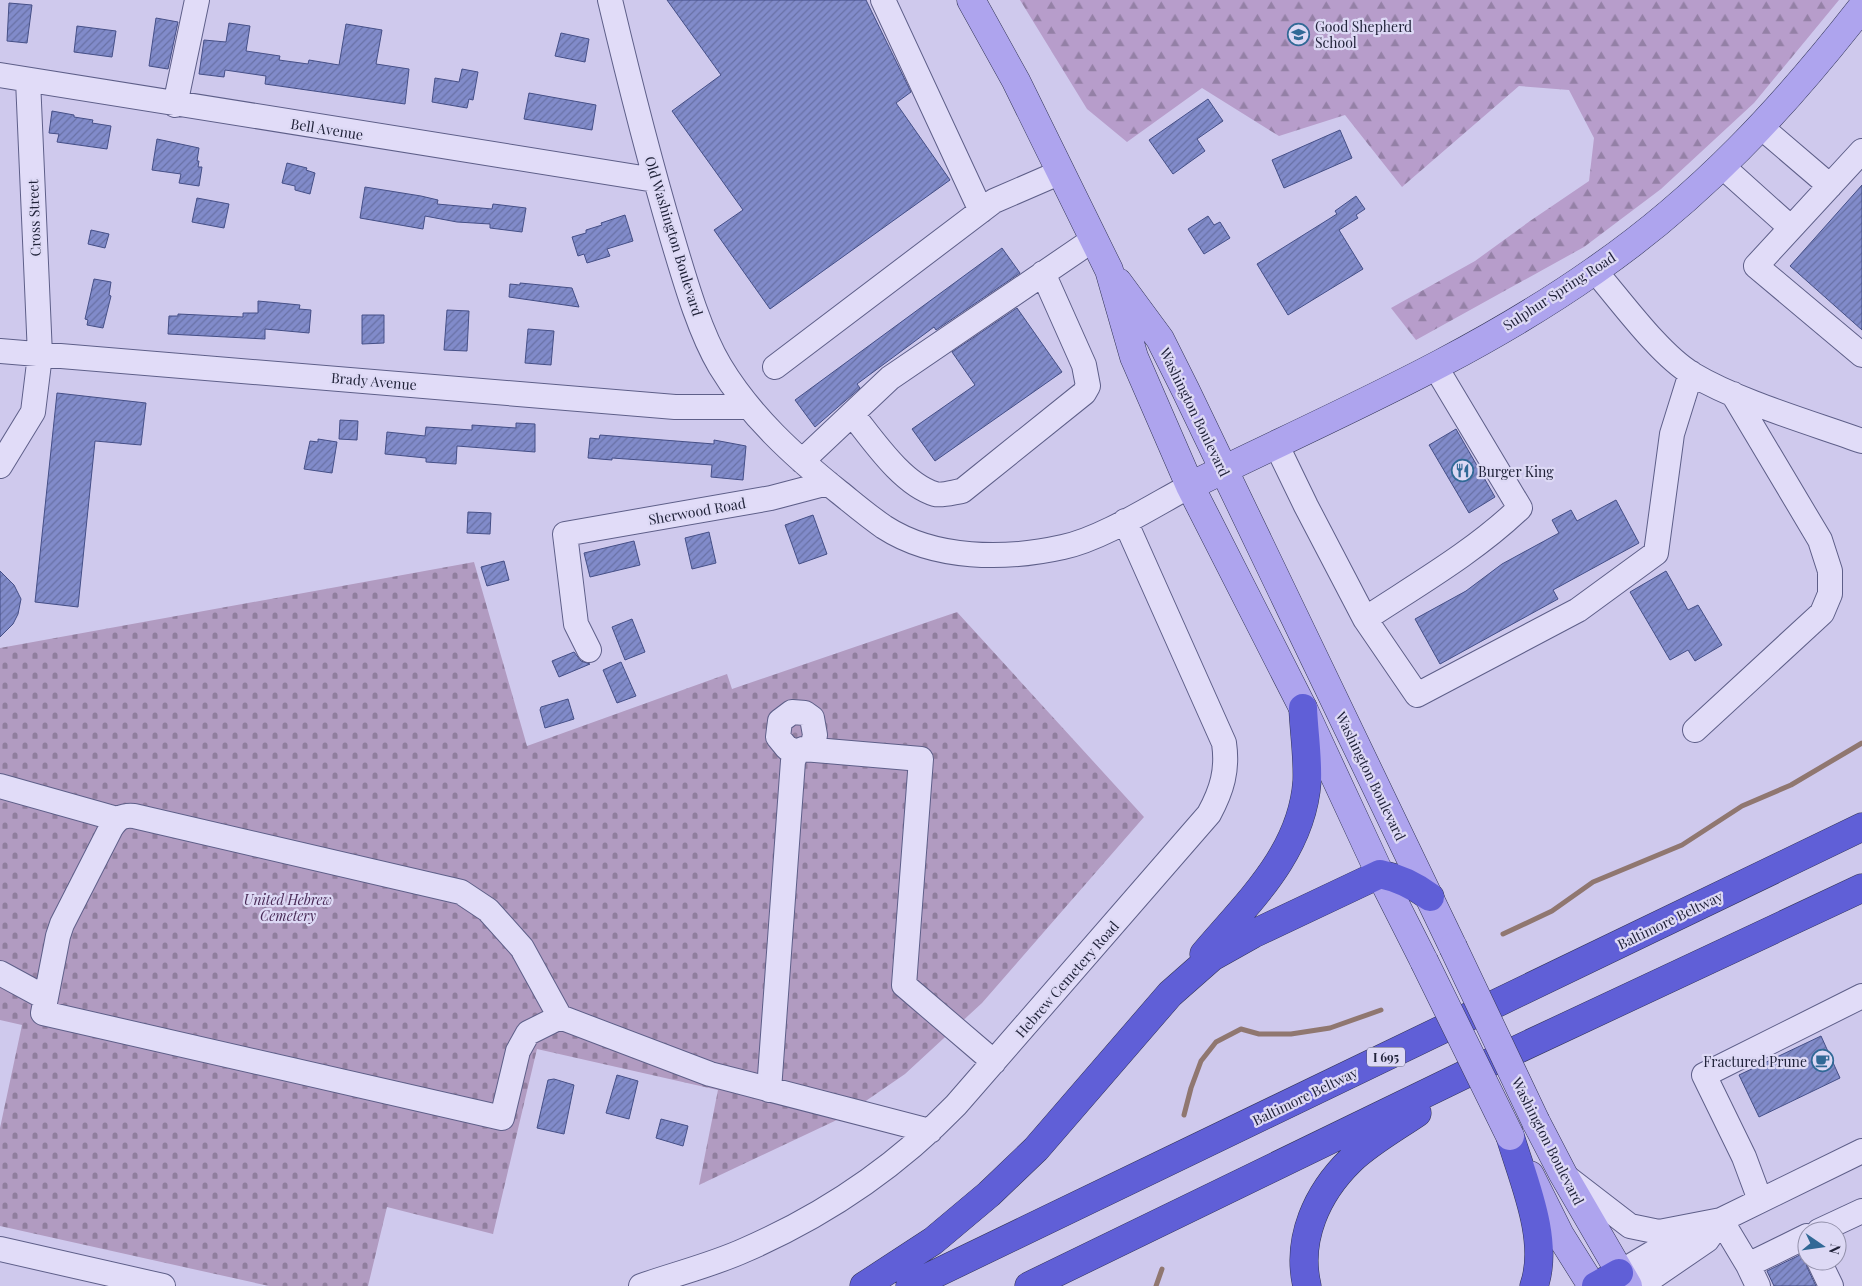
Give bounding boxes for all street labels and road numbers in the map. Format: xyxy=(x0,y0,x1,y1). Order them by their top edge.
street label: Bell Avenue xyxy=(289,114,365,144)
street label: Old Washington Boulevard xyxy=(641,154,707,318)
street label: Cross Street xyxy=(23,178,45,257)
street label: Sulphur Spring Road xyxy=(1499,247,1619,335)
street label: Washington Boulevard xyxy=(1155,344,1234,479)
street label: Brady Avenue xyxy=(330,368,418,394)
street label: Sherwood Road xyxy=(647,493,747,529)
street label: Washington Boulevard xyxy=(1331,708,1410,843)
street label: Baltimore Beltway xyxy=(1614,886,1726,954)
street label: Hebrew Cemetery Road xyxy=(1011,917,1123,1041)
road number: I 695 xyxy=(1367,1048,1405,1066)
street label: Baltimore Beltway xyxy=(1249,1062,1361,1130)
street label: Washington Boulevard xyxy=(1507,1073,1588,1208)

